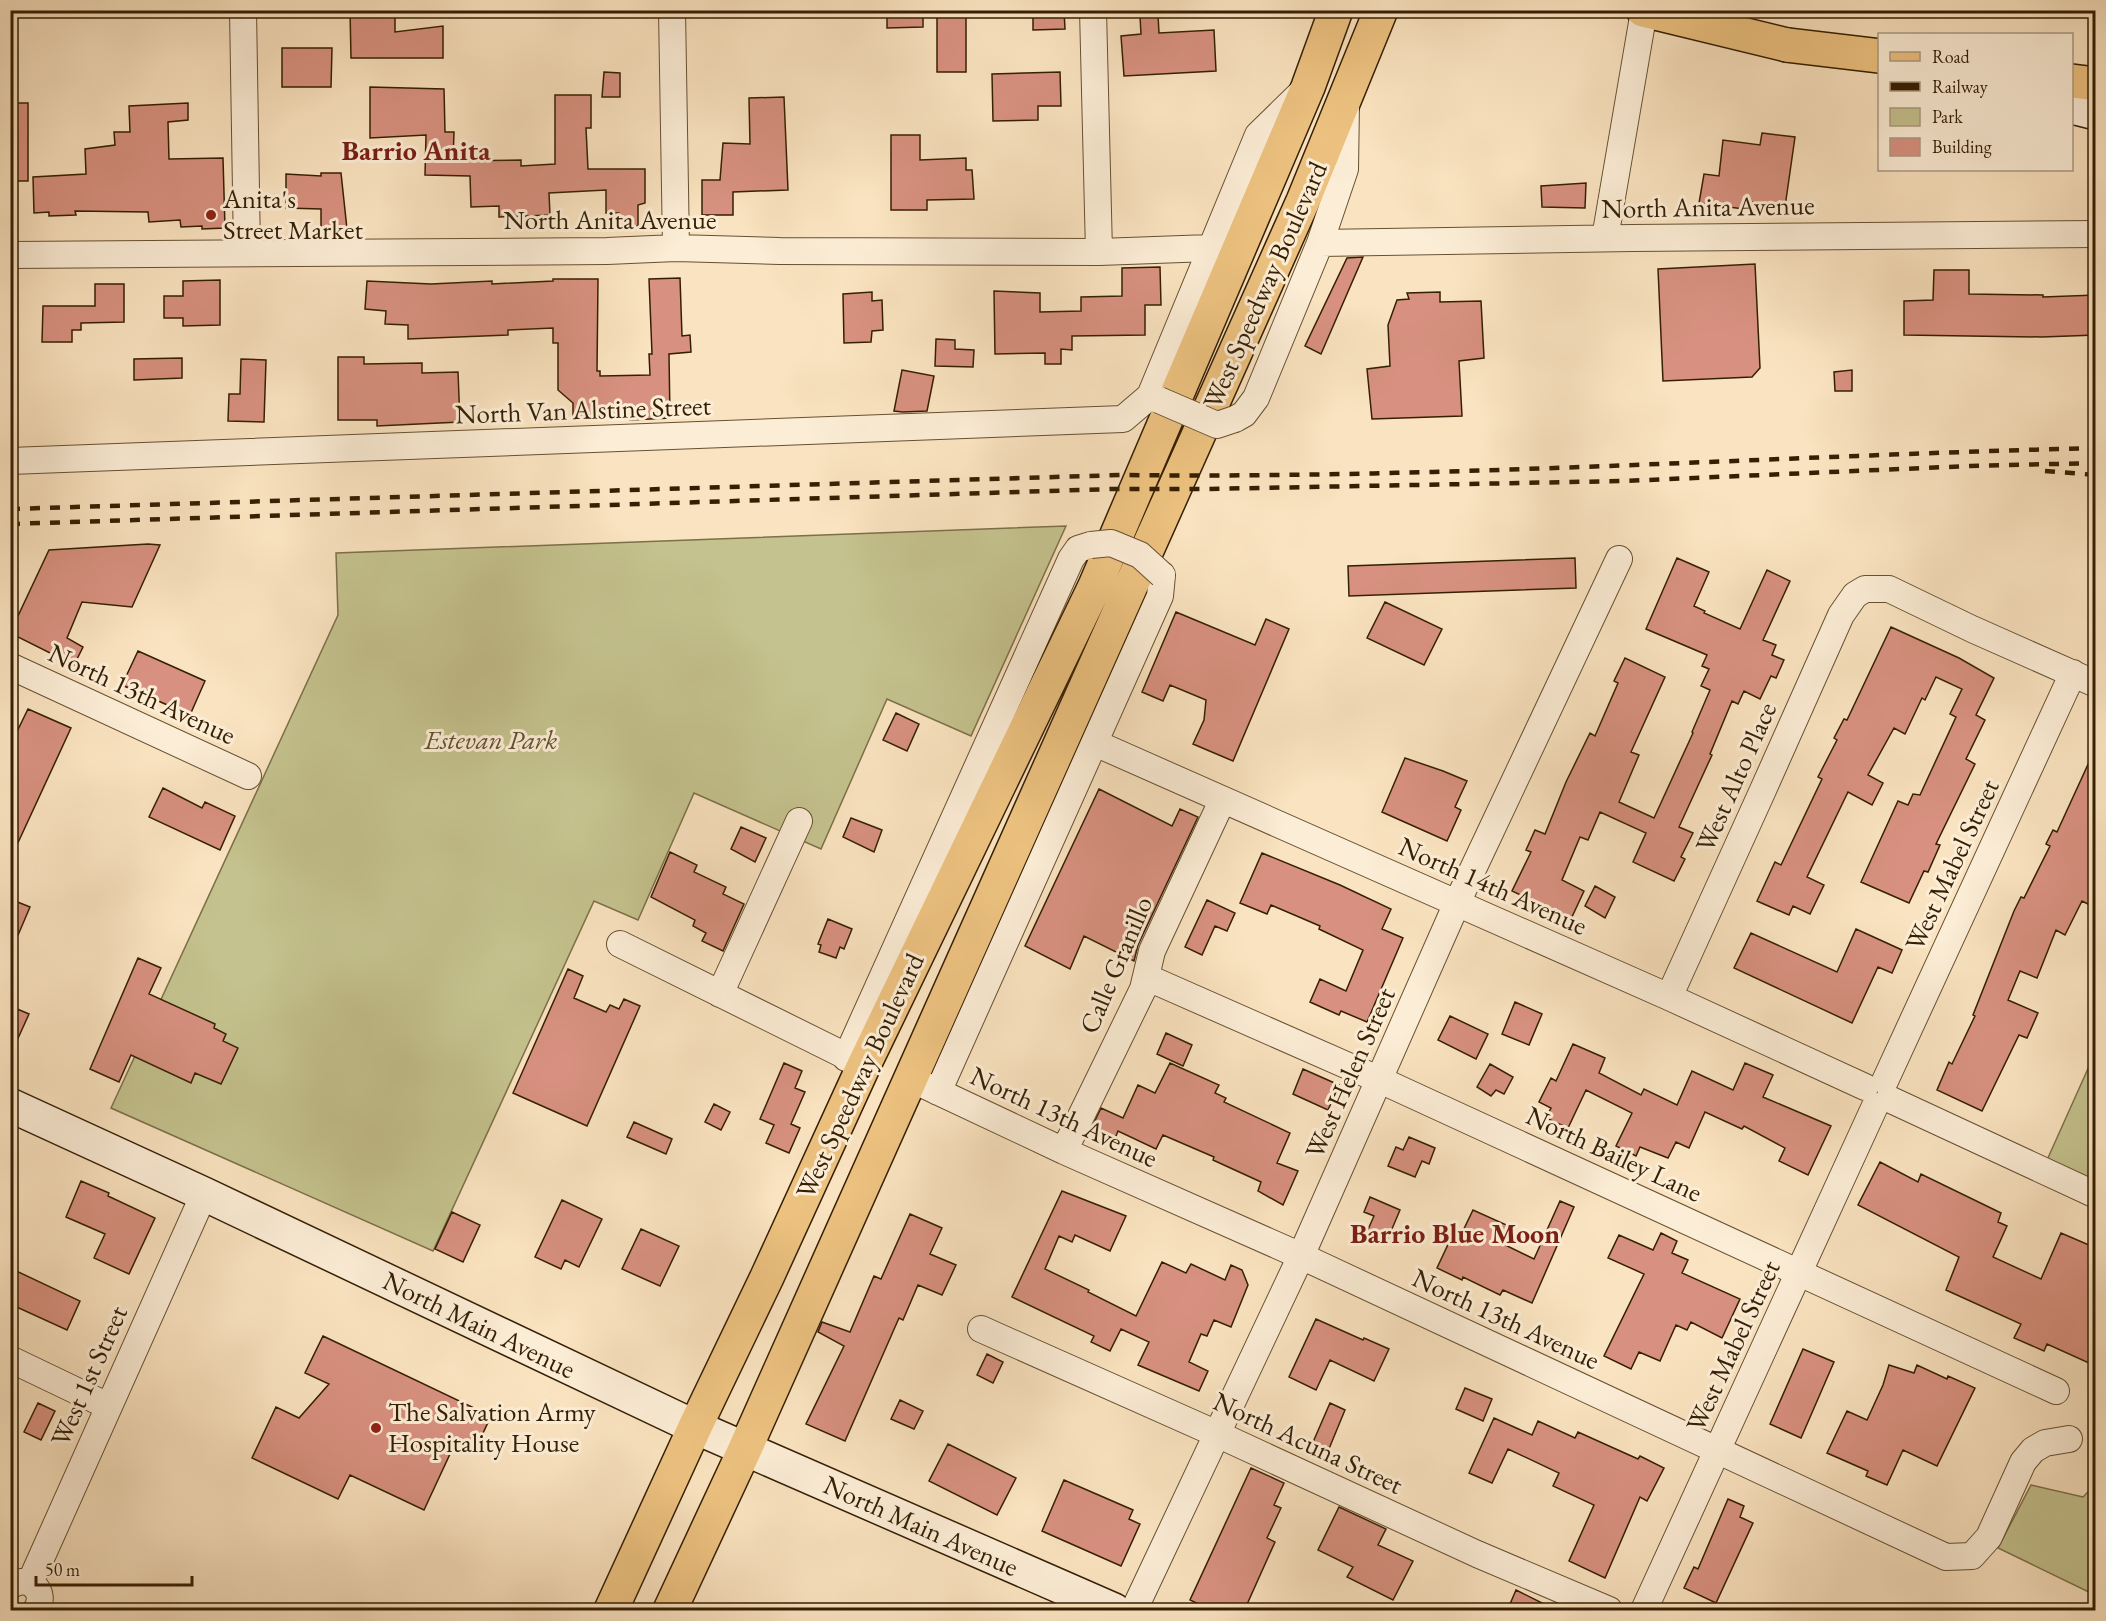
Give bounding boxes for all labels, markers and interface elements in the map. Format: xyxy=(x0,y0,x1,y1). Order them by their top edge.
legend xyxy=(1878,33,2073,171)
text: Road xyxy=(1932,45,1971,68)
text: Railway xyxy=(1932,75,1988,98)
text: Park xyxy=(1932,105,1963,128)
district label: Barrio Anita xyxy=(342,132,491,168)
text: Building xyxy=(1932,135,1992,158)
street label: West Speedway Boulevard xyxy=(1194,155,1335,414)
place label: Anita's Street Market xyxy=(222,181,363,247)
street label: North Anita Avenue xyxy=(1601,187,1815,226)
street label: North Anita Avenue xyxy=(503,202,717,237)
marker: Anita's Street Market xyxy=(204,208,218,222)
street label: North Van Alstine Street xyxy=(454,388,712,431)
street label: North 13th Avenue xyxy=(43,635,241,752)
street label: West Alto Place xyxy=(1687,696,1784,857)
park label: Estevan Park xyxy=(424,722,557,757)
street label: West Mabel Street xyxy=(1897,773,2007,956)
street label: North 14th Avenue xyxy=(1393,828,1593,943)
street label: Calle Granillo xyxy=(1071,891,1160,1039)
street label: West Speedway Boulevard xyxy=(787,947,932,1204)
street label: West Helen Street xyxy=(1296,981,1403,1164)
street label: North 13th Avenue xyxy=(965,1058,1163,1175)
street label: North Bailey Lane xyxy=(1521,1097,1708,1210)
district label: Barrio Blue Moon xyxy=(1350,1215,1560,1251)
street label: West Mabel Street xyxy=(1678,1254,1788,1437)
street label: North 13th Avenue xyxy=(1407,1260,1605,1377)
street label: North Main Avenue xyxy=(377,1263,581,1386)
street label: West 1st Street xyxy=(42,1300,135,1451)
street label: North Acuna Street xyxy=(1208,1383,1409,1502)
place label: The Salvation Army Hospitality House xyxy=(388,1394,596,1460)
marker: The Salvation Army Hospitality House xyxy=(369,1421,383,1435)
street label: North Main Avenue xyxy=(818,1467,1024,1584)
scale bar xyxy=(36,1549,192,1587)
text: 50 m xyxy=(45,1558,80,1581)

